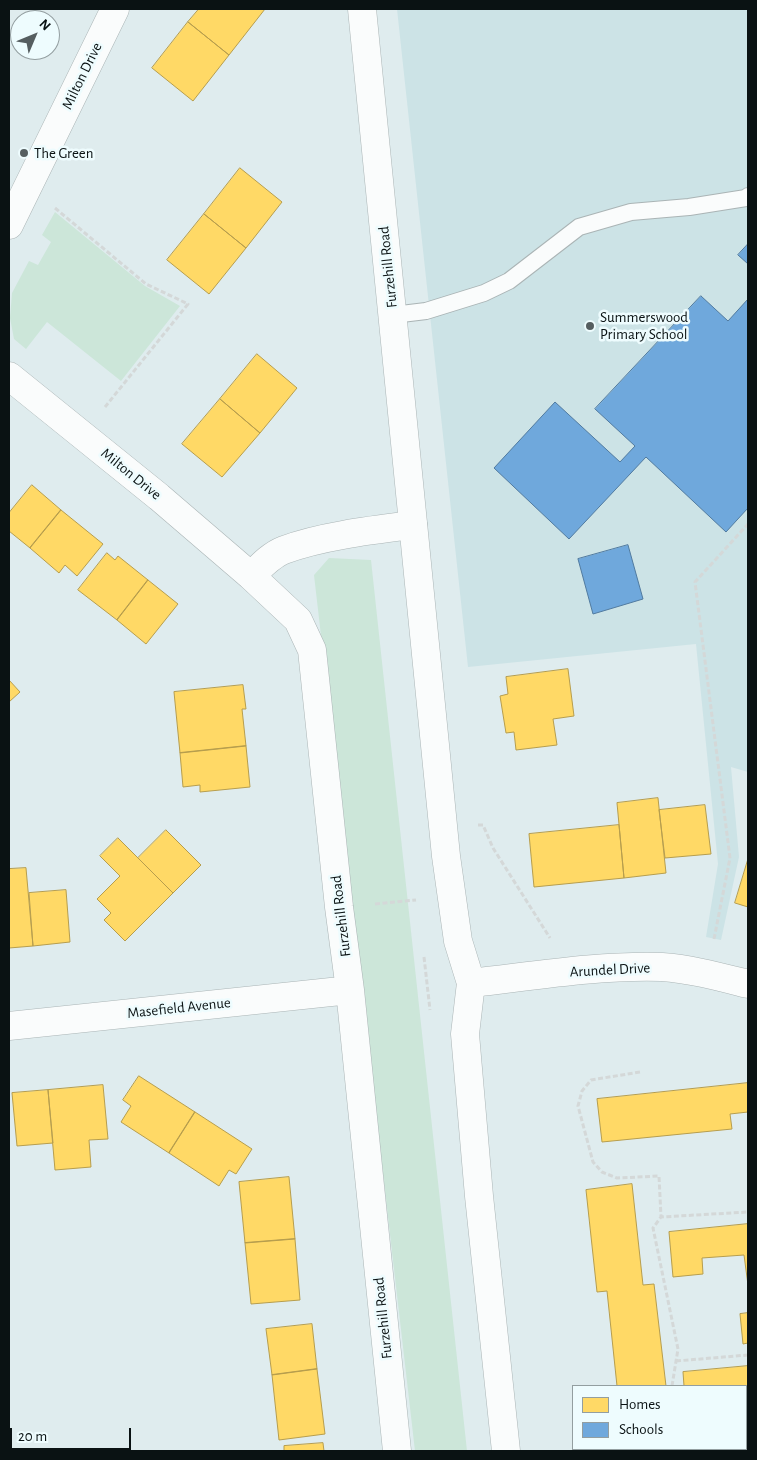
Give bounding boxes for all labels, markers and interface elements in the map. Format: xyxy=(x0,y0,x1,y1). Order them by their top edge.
north arrow xyxy=(10,10,60,60)
text: N xyxy=(37,17,53,33)
street label: Milton Drive xyxy=(58,40,106,112)
place label: The Green xyxy=(34,144,93,162)
marker: The Green xyxy=(18,147,30,159)
street label: Furzehill Road xyxy=(375,225,401,309)
place label: Summerswood Primary School xyxy=(600,308,688,343)
marker: Summerswood Primary School xyxy=(584,320,596,332)
street label: Milton Drive xyxy=(97,444,165,504)
street label: Furzehill Road xyxy=(327,874,355,958)
street label: Arundel Drive xyxy=(569,959,651,981)
street label: Masefield Avenue xyxy=(126,994,232,1022)
street label: Furzehill Road xyxy=(370,1276,396,1360)
legend xyxy=(572,1385,747,1450)
text: Homes xyxy=(619,1397,661,1412)
scale bar xyxy=(12,1418,134,1450)
text: Schools xyxy=(619,1422,663,1437)
text: 20 m xyxy=(18,1429,47,1444)

